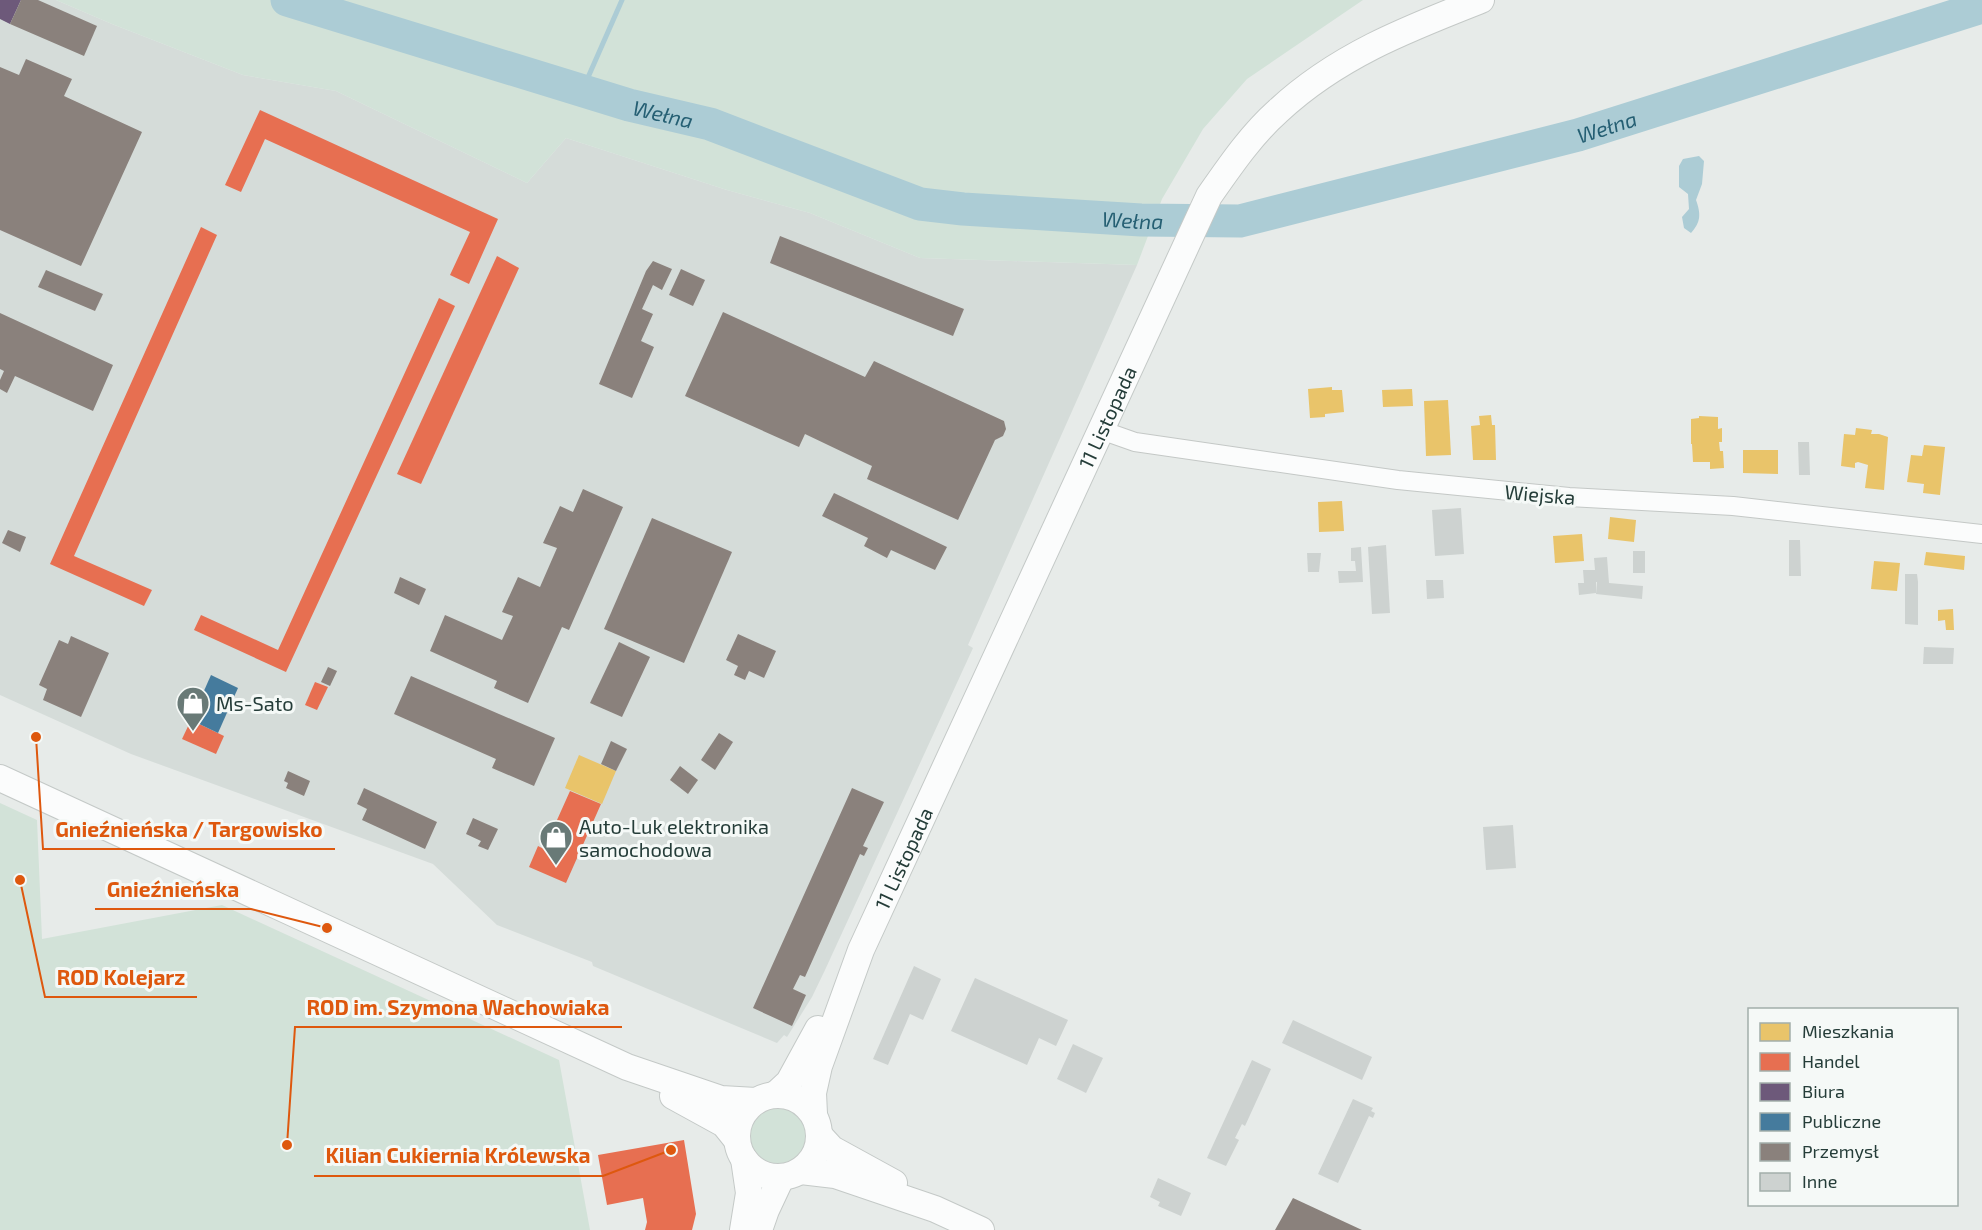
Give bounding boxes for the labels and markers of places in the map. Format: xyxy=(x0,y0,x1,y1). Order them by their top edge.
shop icon: Ms-Sato xyxy=(175,685,211,732)
place label: Ms-Sato xyxy=(216,691,294,715)
callout: Gnieźnieńska / Targowisko xyxy=(43,810,335,849)
place label: Auto-Luk elektronika samochodowa xyxy=(579,814,769,861)
shop icon: Auto-Luk elektronika samochodowa xyxy=(538,819,574,866)
callout: Gnieźnieńska xyxy=(95,870,251,909)
callout: ROD Kolejarz xyxy=(45,958,197,997)
callout: ROD im. Szymona Wachowiaka xyxy=(295,988,622,1027)
callout: Kilian Cukiernia Królewska xyxy=(314,1137,603,1176)

